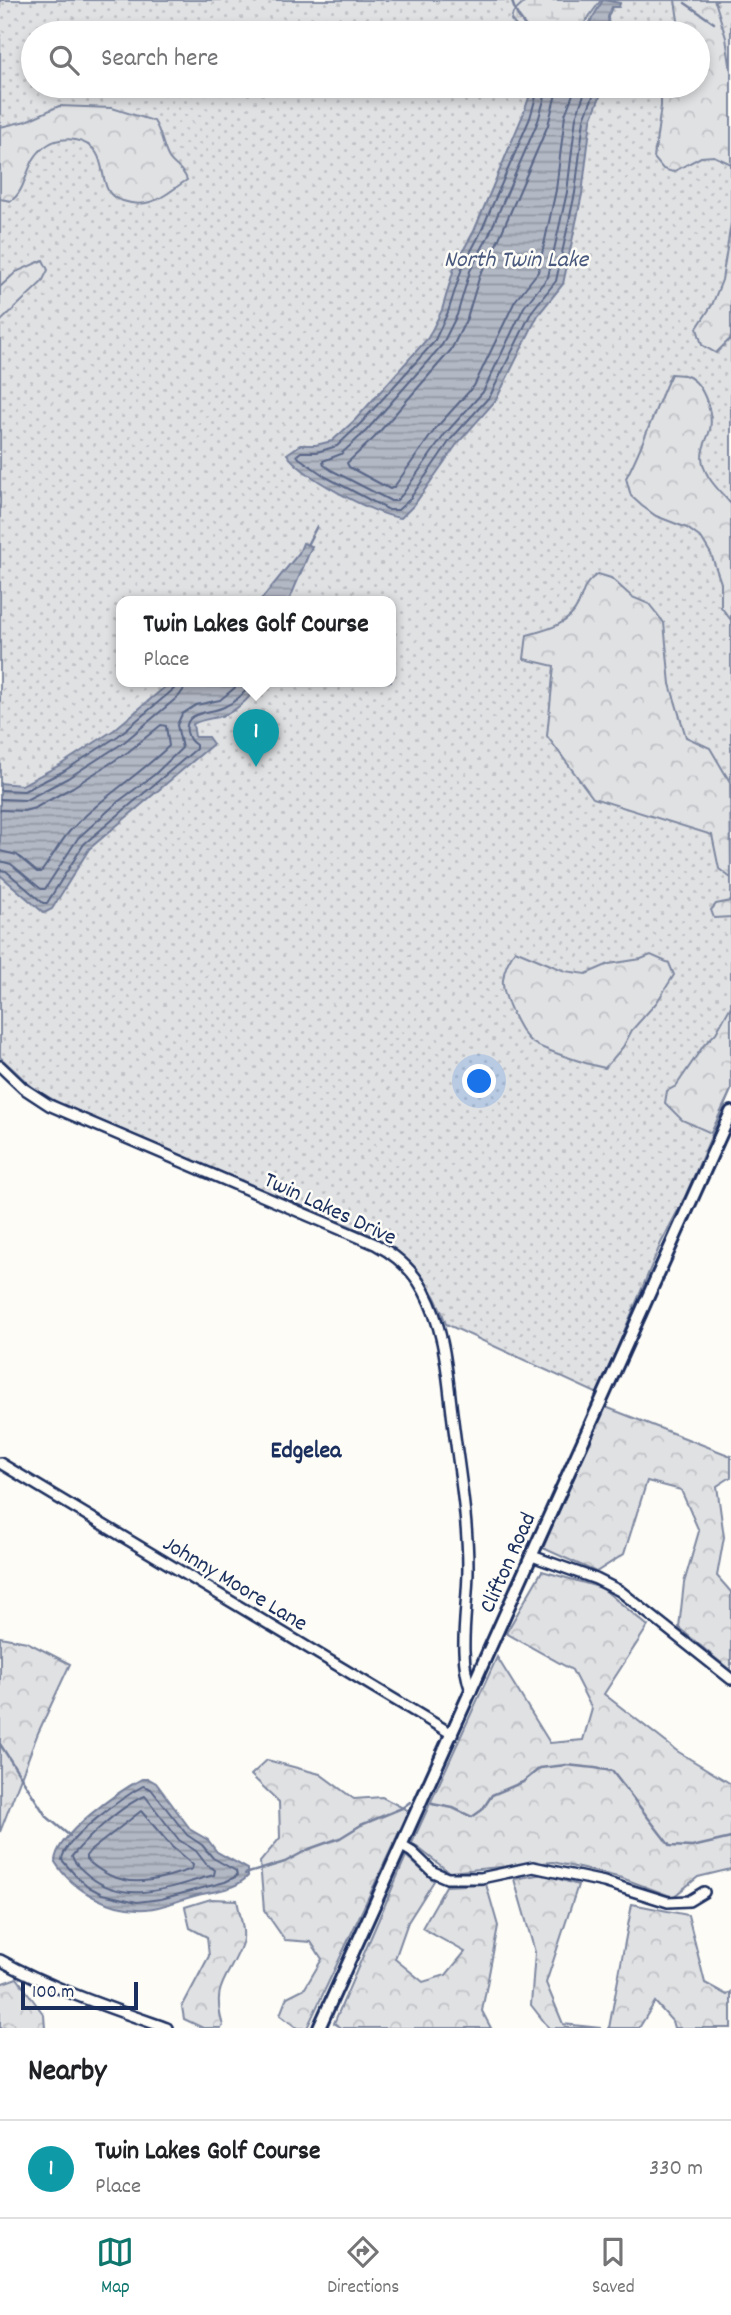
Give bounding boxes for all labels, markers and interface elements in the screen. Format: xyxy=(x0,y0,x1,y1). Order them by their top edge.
search box xyxy=(21,21,710,98)
icon: search xyxy=(45,41,83,79)
text: Search here xyxy=(101,41,219,78)
water label: North Twin Lake xyxy=(444,244,590,278)
popup xyxy=(116,596,396,687)
text: Twin Lakes Golf Course xyxy=(143,607,369,644)
text: Place xyxy=(143,644,189,677)
pin: 1 xyxy=(233,709,279,767)
your location xyxy=(462,1064,496,1098)
street label: Twin Lakes Drive xyxy=(258,1165,401,1255)
district label: Edgelea xyxy=(271,1435,342,1469)
street label: Clifton Road xyxy=(472,1508,546,1619)
street label: Johnny Moore Lane xyxy=(155,1529,313,1641)
scale bar xyxy=(21,1979,138,2011)
text: 100 m xyxy=(32,1980,74,2007)
text: Nearby xyxy=(28,2052,106,2095)
text: Twin Lakes Golf Course xyxy=(95,2134,320,2171)
text: 1 xyxy=(48,2153,54,2186)
text: 330 m xyxy=(649,2153,703,2186)
text: Place xyxy=(95,2171,141,2204)
tab: Map xyxy=(96,2233,134,2302)
tab: Directions xyxy=(327,2233,399,2302)
tab: Saved xyxy=(592,2233,635,2302)

